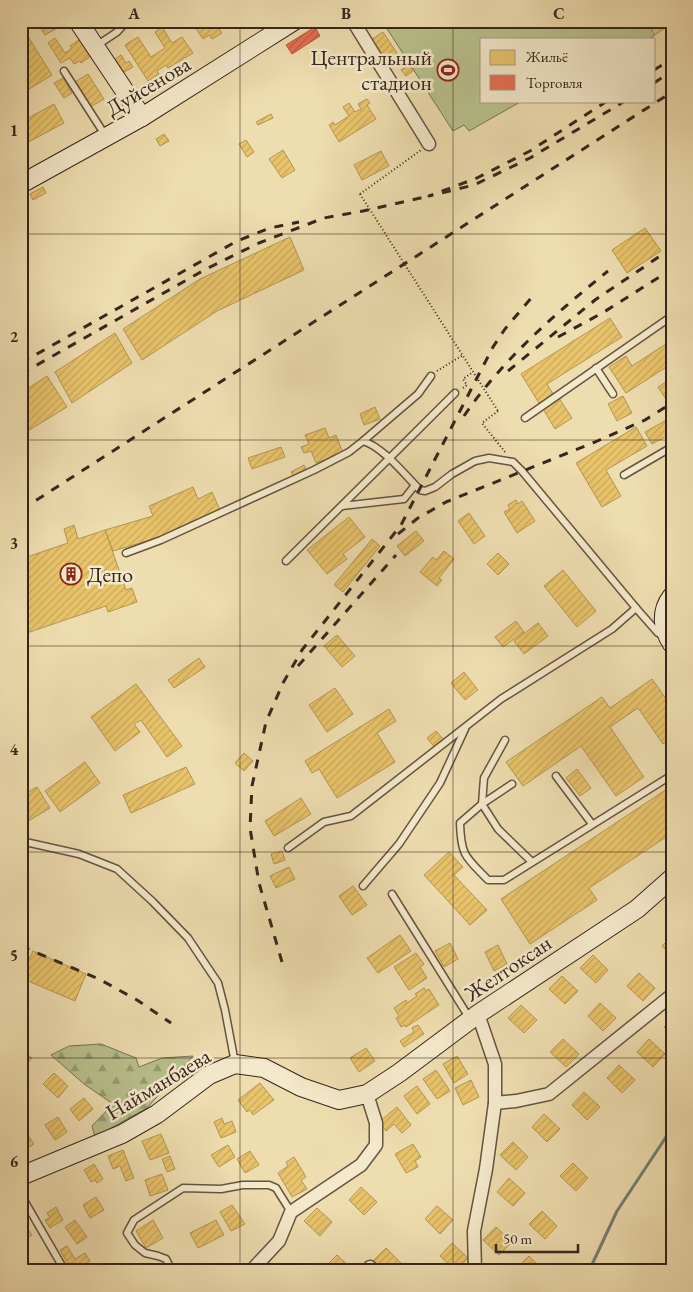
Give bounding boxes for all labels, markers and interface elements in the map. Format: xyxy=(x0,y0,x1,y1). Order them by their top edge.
text: A xyxy=(127,3,140,24)
text: B xyxy=(341,3,351,24)
text: C xyxy=(553,3,565,24)
legend xyxy=(480,38,656,102)
place label: Центральный стадион xyxy=(310,43,432,97)
text: Жильё xyxy=(525,47,568,66)
street label: Дуйсенова xyxy=(100,49,196,123)
sports icon: Центральный стадион xyxy=(436,58,460,82)
text: Торговля xyxy=(526,73,583,92)
text: 1 xyxy=(10,120,18,141)
text: 2 xyxy=(10,326,19,347)
text: 3 xyxy=(10,533,18,554)
place label: Депо xyxy=(87,560,133,589)
building icon: Депо xyxy=(59,562,83,586)
text: 4 xyxy=(10,739,19,760)
street label: Желтоксан xyxy=(458,928,557,1008)
text: 5 xyxy=(10,945,18,966)
street label: Найманбаева xyxy=(100,1041,216,1127)
text: 6 xyxy=(10,1151,19,1172)
scale bar xyxy=(496,1222,578,1254)
text: 50 m xyxy=(503,1229,532,1248)

